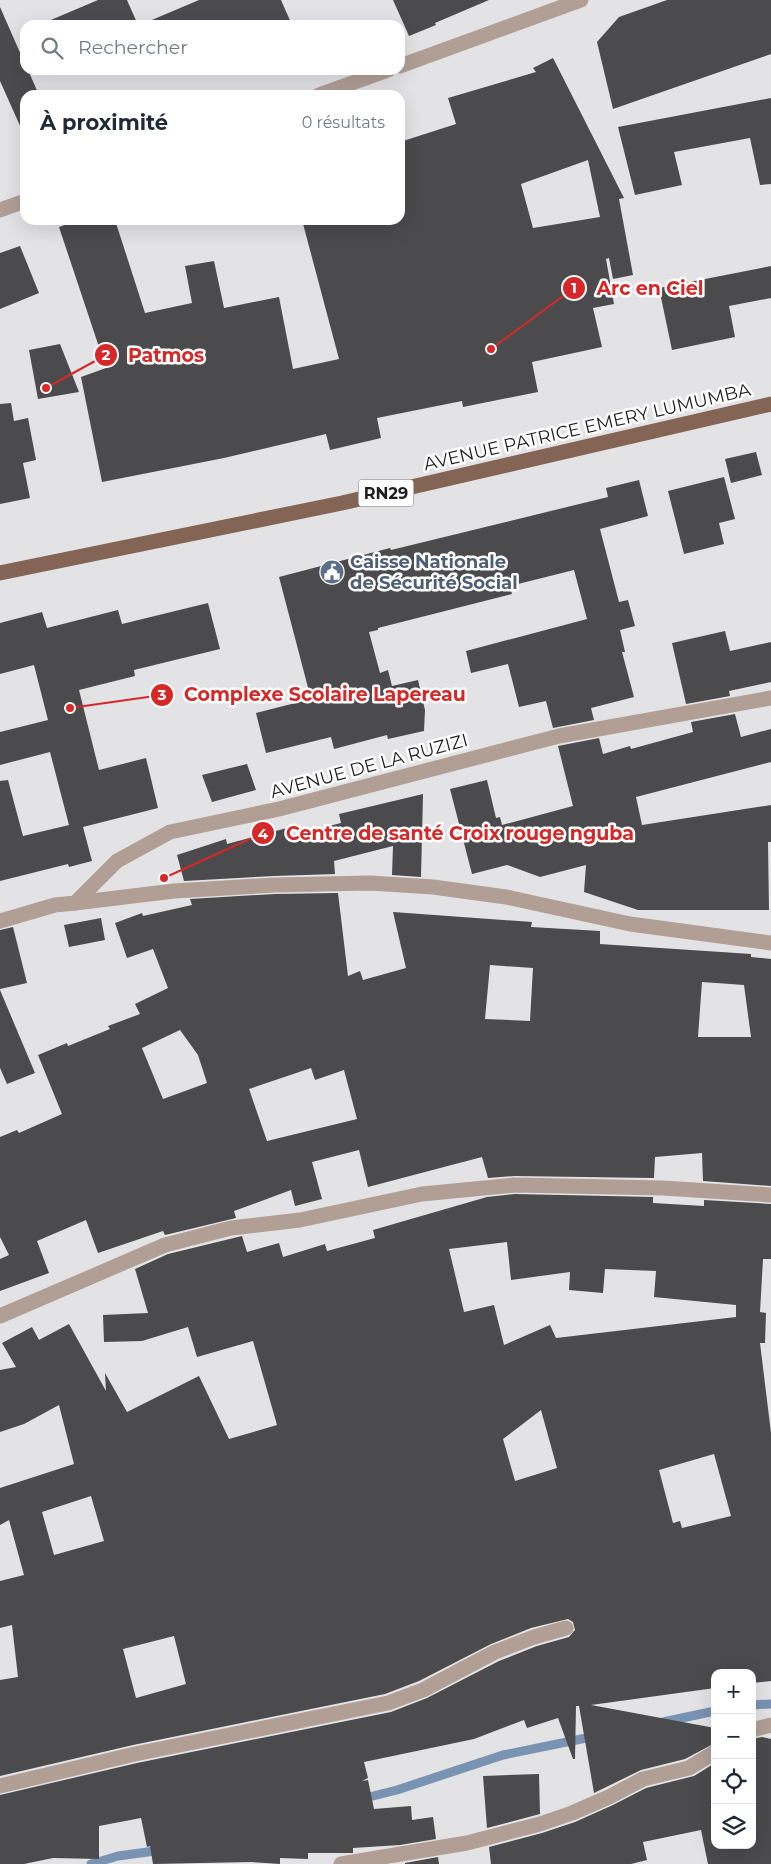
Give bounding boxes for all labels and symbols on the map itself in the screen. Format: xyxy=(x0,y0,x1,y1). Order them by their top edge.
callout: Arc en Ciel xyxy=(562,271,714,305)
text: Arc en Ciel xyxy=(596,277,703,300)
text: 1 xyxy=(571,278,577,297)
callout: Patmos xyxy=(93,338,214,372)
text: Patmos xyxy=(128,344,204,367)
text: 2 xyxy=(102,345,111,364)
street label: AVENUE PATRICE EMERY LUMUMBA xyxy=(421,379,753,475)
road number: RN29 xyxy=(358,479,414,506)
place label: Caisse Nationale de Sécurité Social xyxy=(350,551,518,594)
public building icon: Caisse Nationale de Sécurité Social xyxy=(319,559,345,585)
callout: Complexe Scolaire Lapereau xyxy=(149,678,476,712)
text: Complexe Scolaire Lapereau xyxy=(184,683,466,706)
text: 3 xyxy=(157,685,167,704)
street label: AVENUE DE LA RUZIZI xyxy=(268,729,470,803)
callout: Centre de santé Croix rouge nguba xyxy=(251,816,644,850)
text: Centre de santé Croix rouge nguba xyxy=(286,822,634,845)
text: 4 xyxy=(258,824,269,843)

